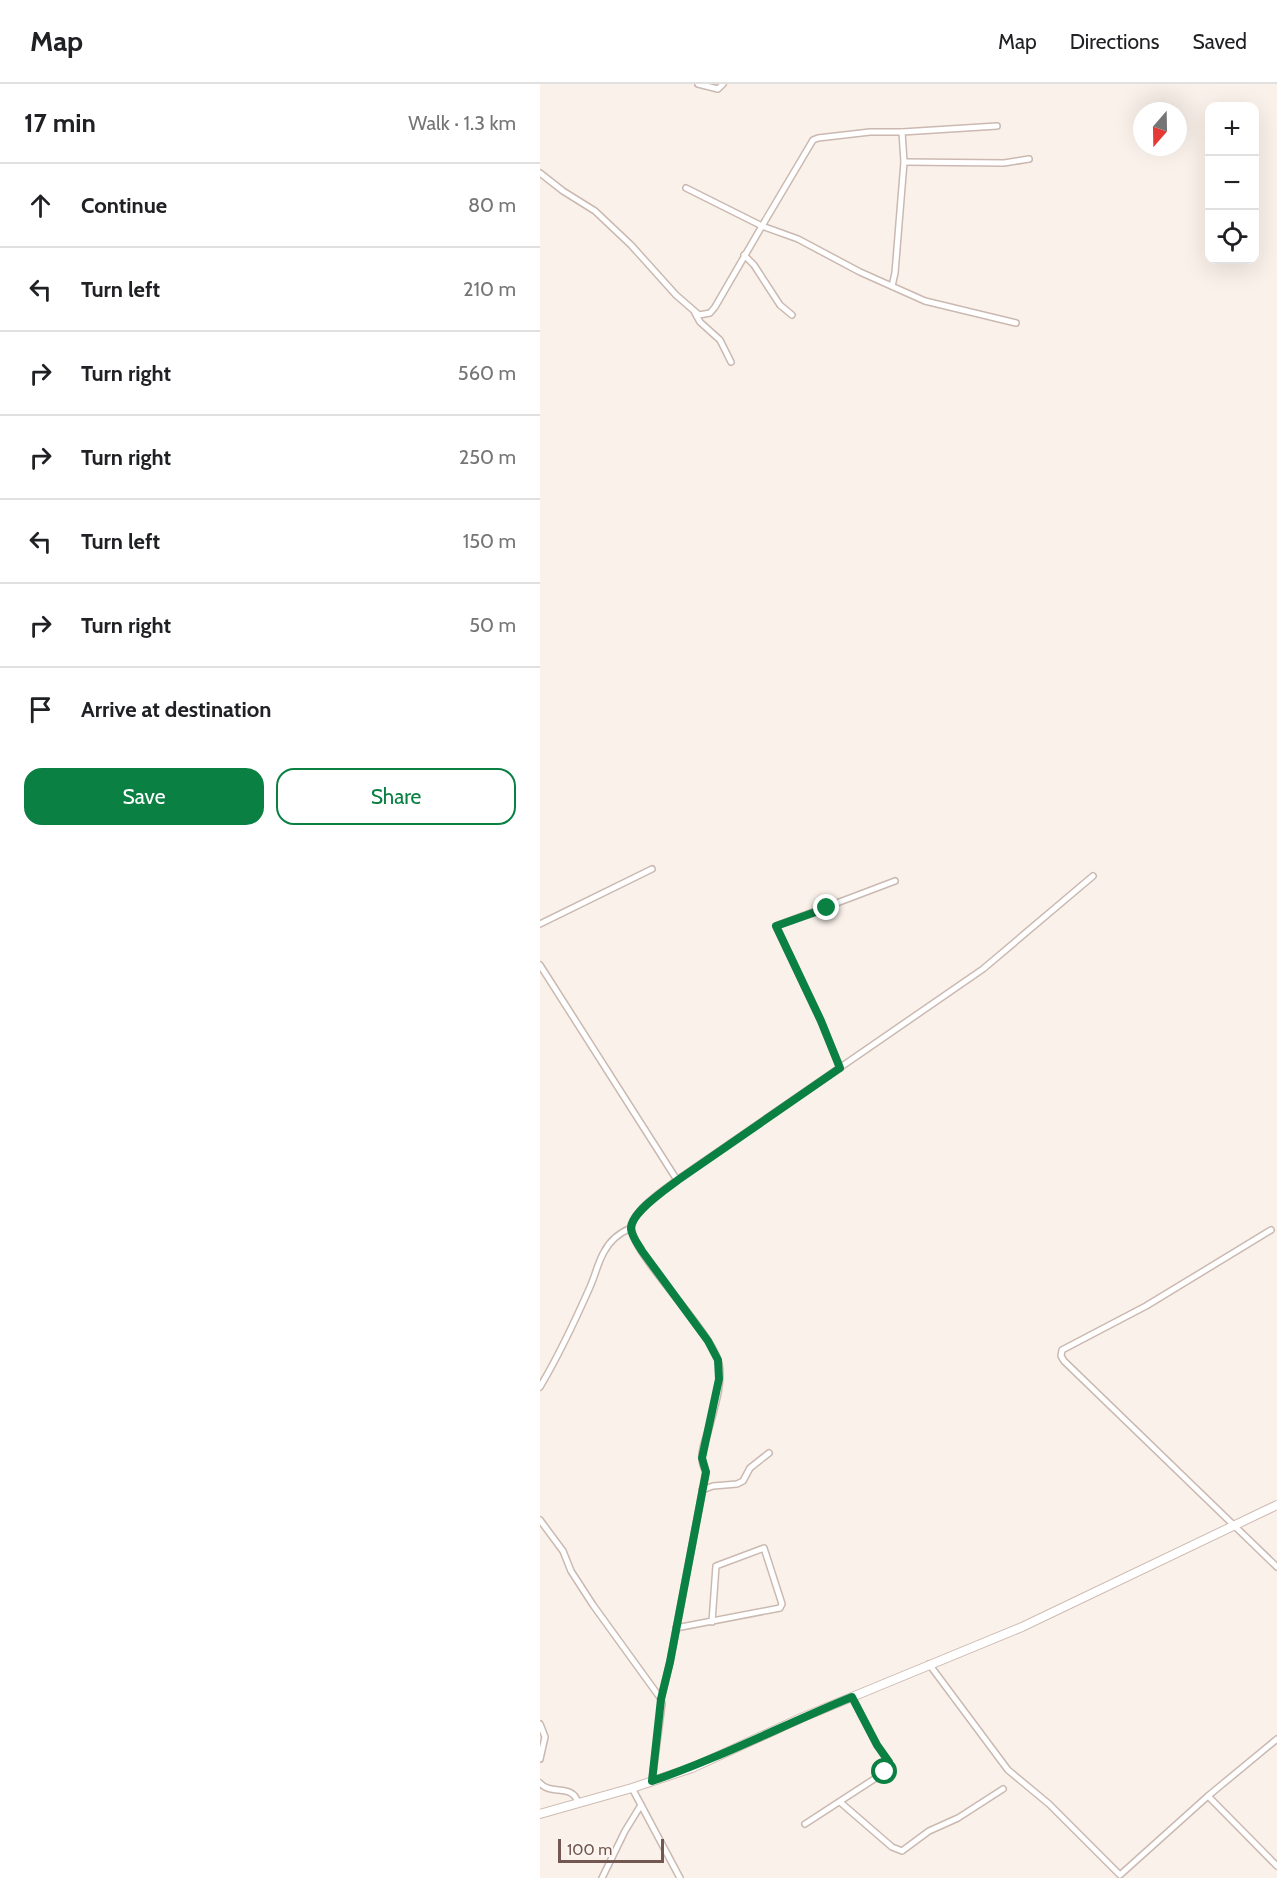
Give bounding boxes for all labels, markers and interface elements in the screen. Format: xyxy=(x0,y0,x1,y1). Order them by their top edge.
text: Map xyxy=(30,24,83,58)
text: Map xyxy=(998,29,1037,54)
text: Directions xyxy=(1070,29,1159,54)
text: Saved xyxy=(1192,29,1247,54)
north arrow xyxy=(1133,102,1187,156)
map controls xyxy=(1205,102,1259,264)
button: + xyxy=(1205,102,1259,156)
text: 17 min xyxy=(24,107,96,139)
text: Walk · 1.3 km xyxy=(408,111,516,135)
button: − xyxy=(1205,156,1259,210)
icon: ahead xyxy=(24,189,57,222)
text: Continue xyxy=(81,192,167,219)
text: 80 m xyxy=(468,193,516,217)
button: locate xyxy=(1205,210,1259,264)
icon: left xyxy=(24,273,57,306)
text: Turn left xyxy=(81,276,160,303)
text: 210 m xyxy=(463,277,516,301)
icon: right xyxy=(24,357,57,390)
text: Turn right xyxy=(81,360,171,387)
text: 560 m xyxy=(458,361,516,385)
icon: right xyxy=(24,441,57,474)
text: Turn right xyxy=(81,444,171,471)
text: 250 m xyxy=(459,445,516,469)
icon: left xyxy=(24,525,57,558)
text: Turn left xyxy=(81,528,160,555)
text: 150 m xyxy=(463,529,516,553)
icon: right xyxy=(24,609,57,642)
text: Turn right xyxy=(81,612,171,639)
text: 50 m xyxy=(469,613,516,637)
icon: arrive xyxy=(24,693,57,726)
text: Arrive at destination xyxy=(81,696,271,723)
button: Save xyxy=(24,768,264,825)
button: Share xyxy=(276,768,516,825)
route end xyxy=(813,894,839,920)
route start xyxy=(871,1758,897,1784)
scale bar xyxy=(558,1836,664,1864)
text: 100 m xyxy=(567,1840,612,1859)

